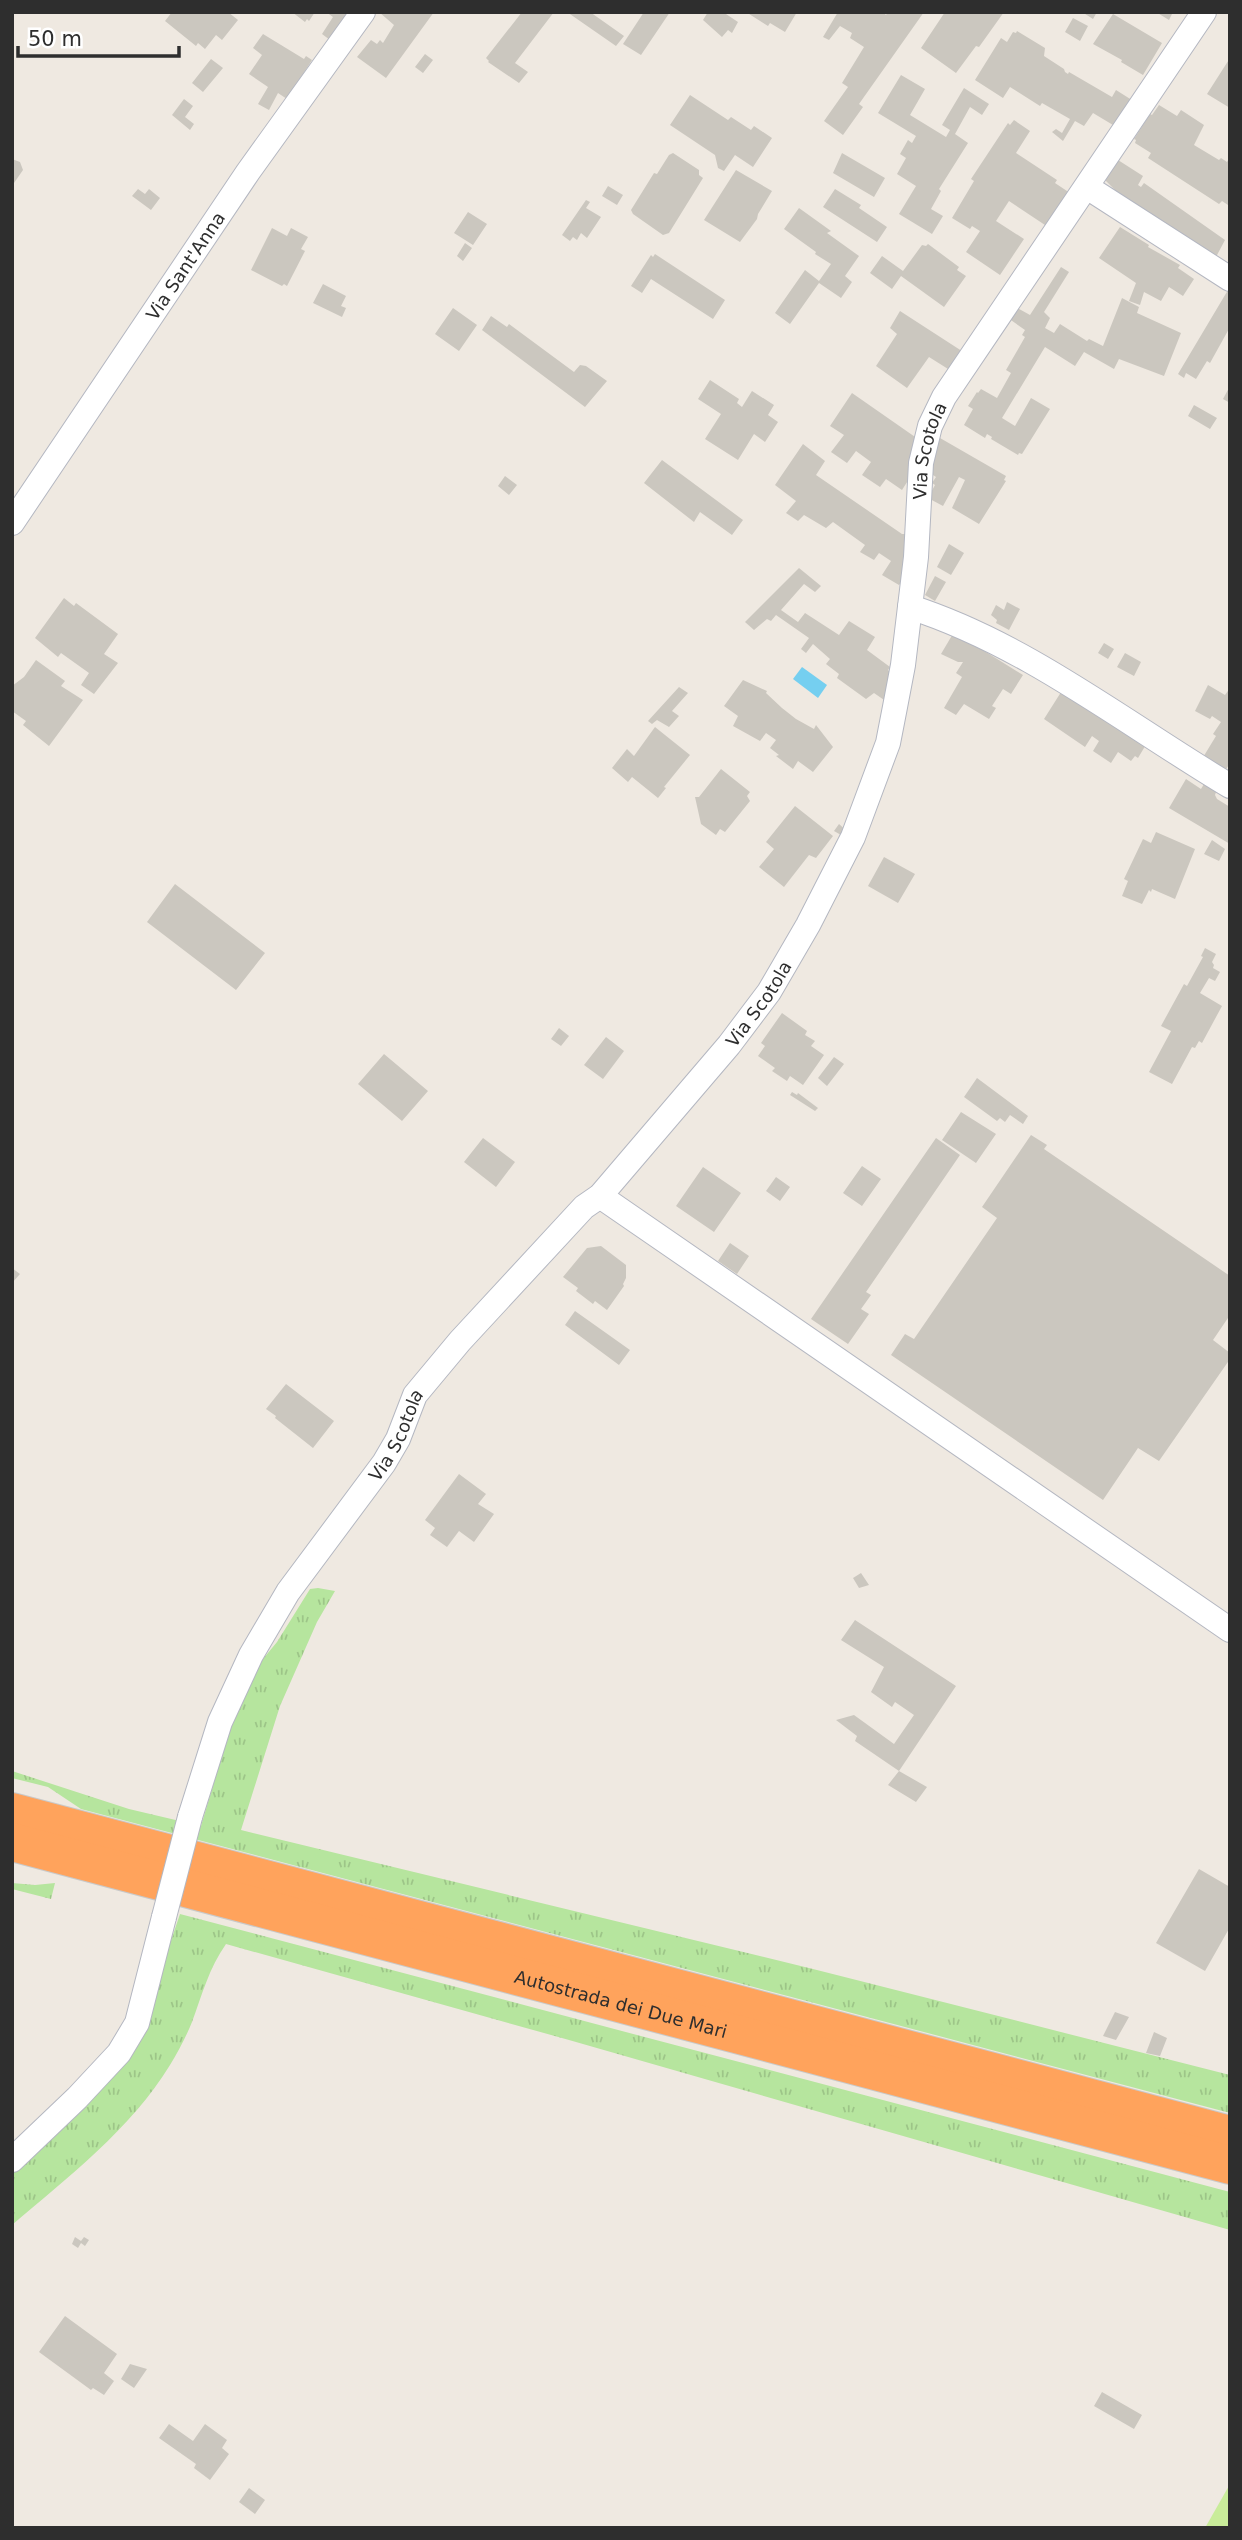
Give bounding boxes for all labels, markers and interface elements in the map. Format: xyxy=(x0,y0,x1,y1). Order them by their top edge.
scale bar xyxy=(18,14,178,58)
text: 50 m xyxy=(28,27,82,51)
street label: Via Sant'Anna xyxy=(141,208,229,324)
street label: Via Scotola xyxy=(909,399,951,500)
street label: Via Scotola xyxy=(721,957,795,1051)
street label: Via Scotola xyxy=(364,1384,427,1485)
street label: Autostrada dei Due Mari xyxy=(512,1965,730,2042)

